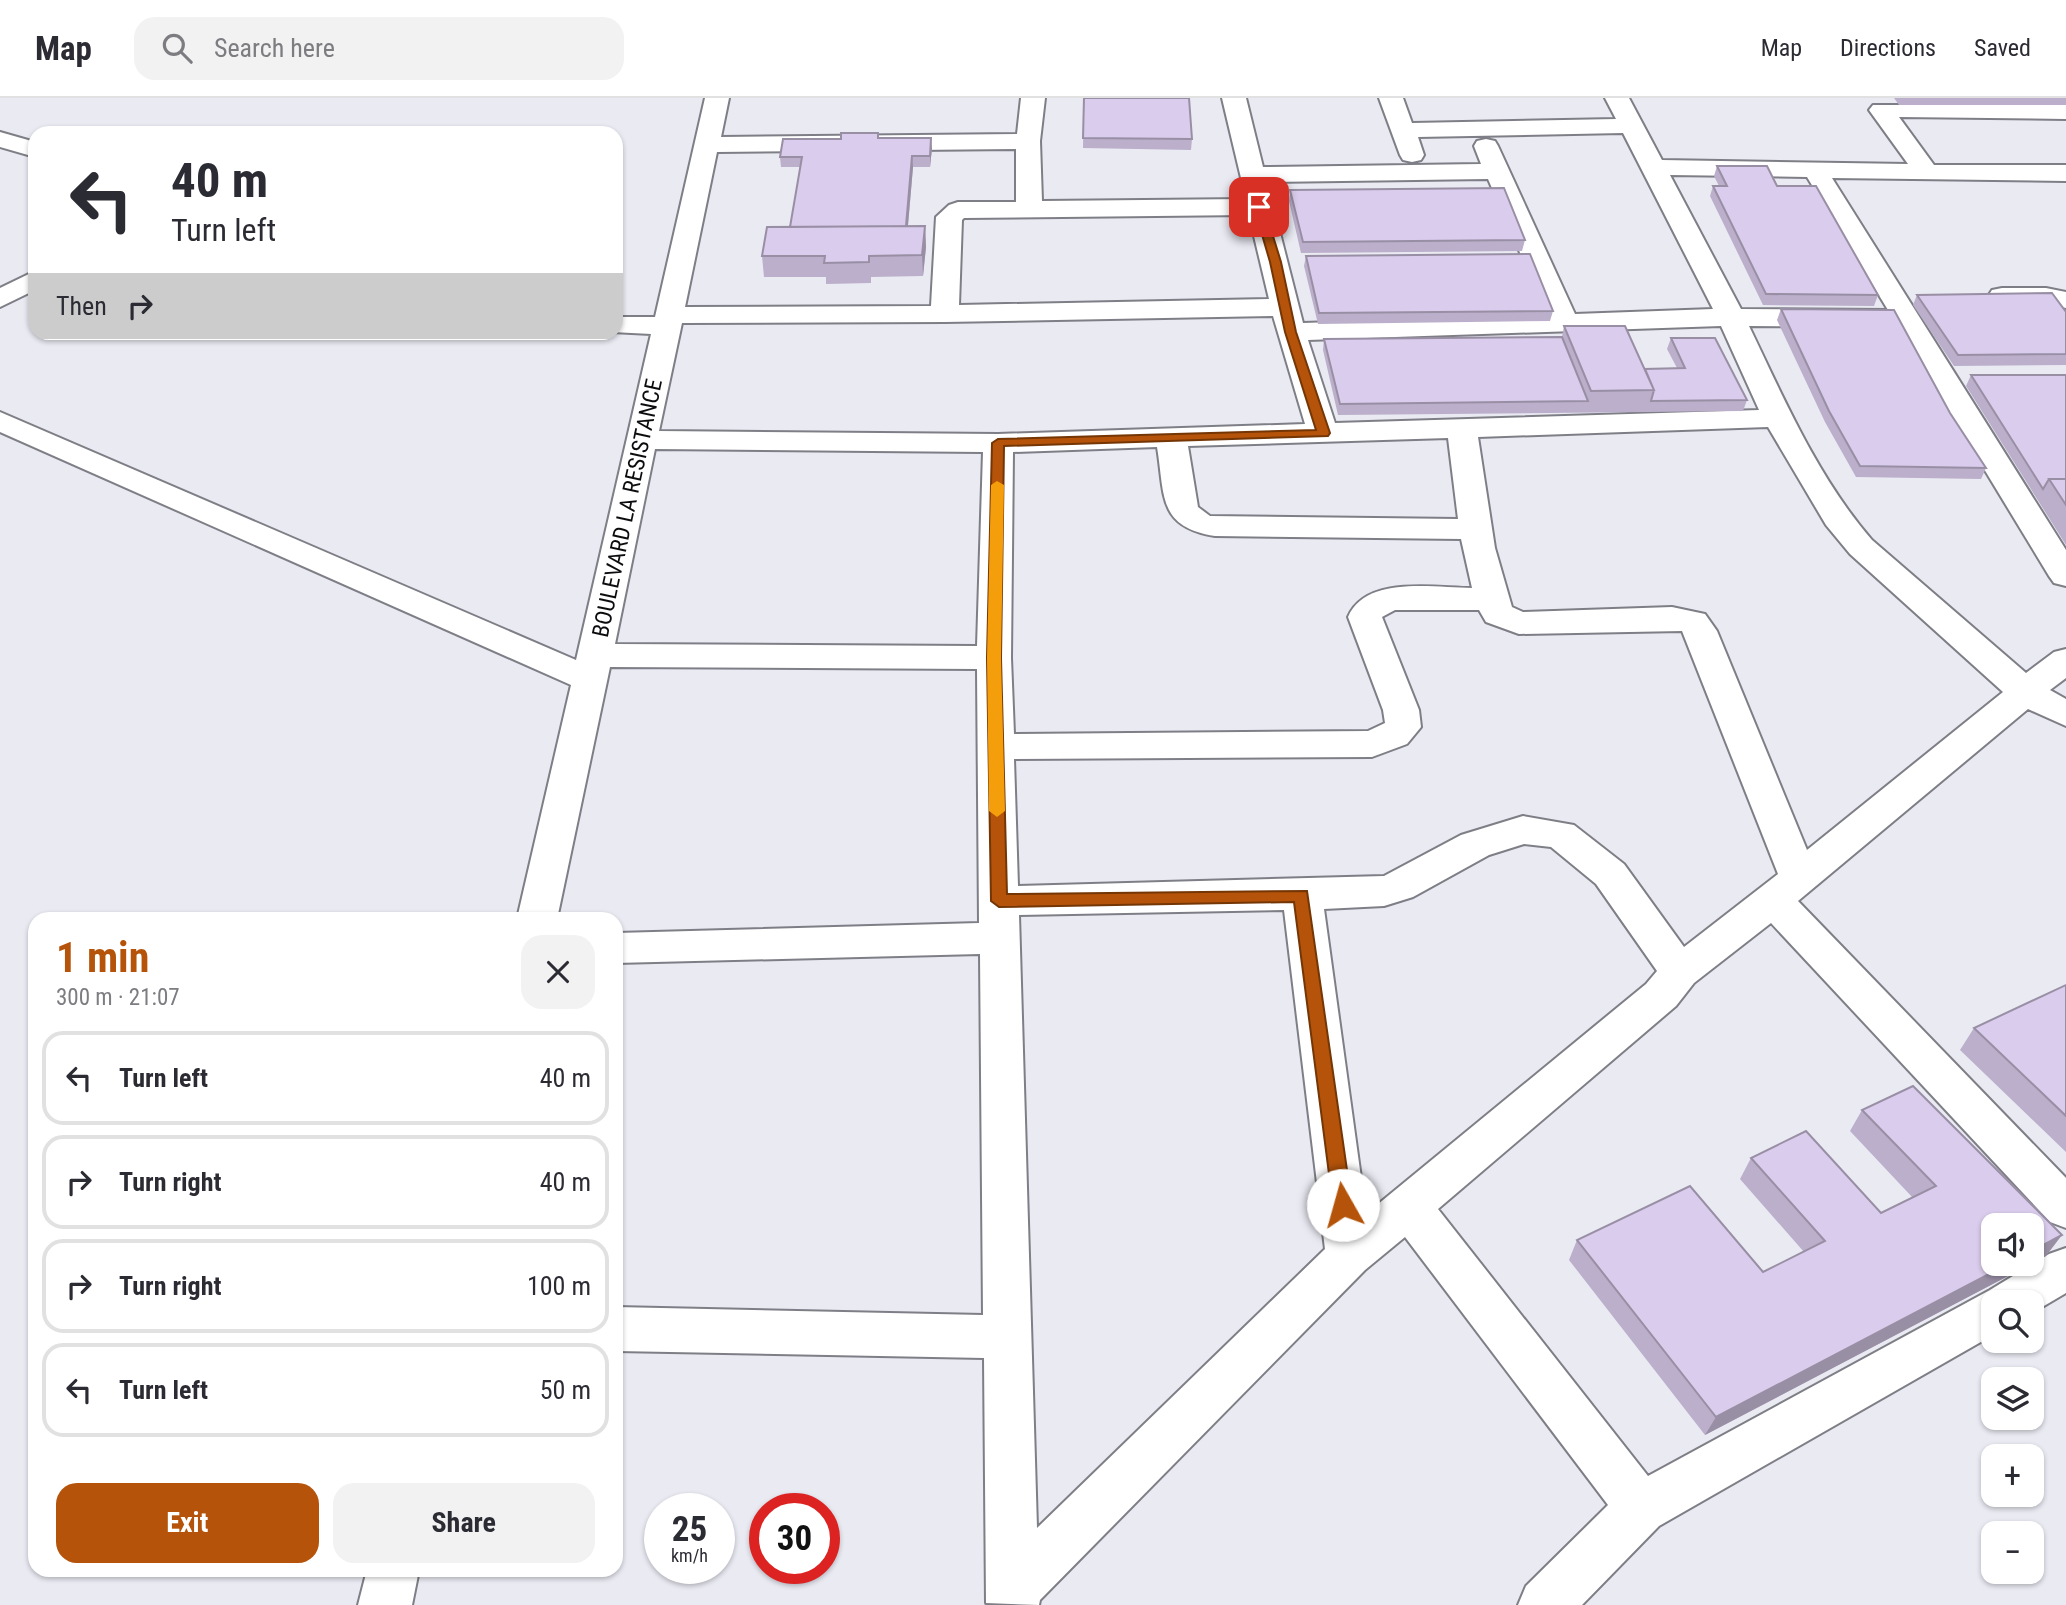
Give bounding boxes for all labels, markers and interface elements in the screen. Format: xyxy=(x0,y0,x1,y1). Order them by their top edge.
search box xyxy=(134,17,624,80)
text: Map xyxy=(35,29,92,68)
icon: search xyxy=(158,29,196,67)
text: Search here xyxy=(214,33,335,63)
text: Map xyxy=(1761,34,1802,62)
text: Directions xyxy=(1840,34,1936,62)
text: Saved xyxy=(1974,34,2031,62)
text: 40 m xyxy=(171,152,268,209)
icon: left xyxy=(56,154,147,245)
pin xyxy=(1229,177,1289,237)
icon: arrive xyxy=(1240,188,1278,226)
text: Turn left xyxy=(171,211,276,249)
icon: right xyxy=(121,287,159,325)
text: Then xyxy=(56,291,107,321)
street label: BOULEVARD LA RESISTANCE xyxy=(587,376,668,640)
text: 1 min xyxy=(56,933,149,982)
button: close xyxy=(521,935,595,1009)
text: 300 m · 21:07 xyxy=(56,984,180,1011)
icon: left xyxy=(60,1059,98,1097)
text: Turn left xyxy=(119,1063,208,1093)
text: 40 m xyxy=(540,1063,591,1093)
icon: right xyxy=(60,1163,98,1201)
text: Turn right xyxy=(119,1167,221,1197)
text: 40 m xyxy=(540,1167,591,1197)
position arrow xyxy=(1306,1168,1380,1242)
map controls xyxy=(1981,1213,2044,1584)
button: sound xyxy=(1981,1213,2044,1276)
icon: right xyxy=(60,1267,98,1305)
text: Turn right xyxy=(119,1271,221,1301)
text: 100 m xyxy=(527,1271,591,1301)
button: search xyxy=(1981,1290,2044,1353)
button: layers xyxy=(1981,1367,2044,1430)
icon: left xyxy=(60,1371,98,1409)
text: Turn left xyxy=(119,1375,208,1405)
text: 50 m xyxy=(540,1375,591,1405)
button: + xyxy=(1981,1444,2044,1507)
button: Exit xyxy=(56,1483,319,1563)
button: Share xyxy=(333,1483,595,1563)
speed limit sign: 30 xyxy=(749,1493,840,1584)
text: 25 xyxy=(672,1509,707,1550)
button: − xyxy=(1981,1521,2044,1584)
text: km/h xyxy=(671,1545,708,1566)

